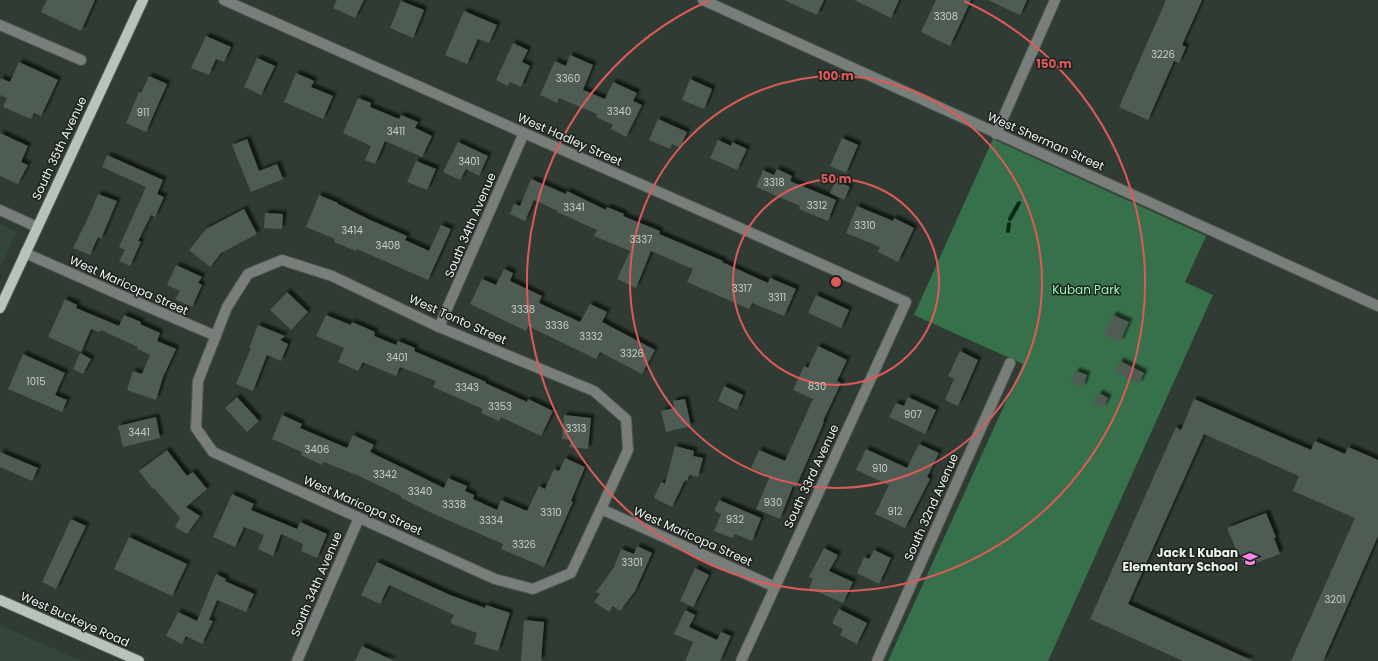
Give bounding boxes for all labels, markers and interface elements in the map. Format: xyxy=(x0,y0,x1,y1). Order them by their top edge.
house number: 3308 xyxy=(934,9,958,24)
house number: 3226 xyxy=(1151,47,1175,62)
text: 150 m xyxy=(1036,55,1072,72)
text: 100 m xyxy=(818,67,854,84)
house number: 3360 xyxy=(556,71,580,86)
street label: South 35th Avenue xyxy=(28,93,90,203)
house number: 3340 xyxy=(607,104,631,119)
house number: 911 xyxy=(137,105,149,120)
street label: West Hadley Street xyxy=(515,108,625,170)
street label: West Sherman Street xyxy=(985,108,1107,174)
house number: 3411 xyxy=(387,124,405,139)
house number: 3401 xyxy=(458,154,480,169)
street label: South 34th Avenue xyxy=(440,170,500,280)
text: 50 m xyxy=(821,170,852,187)
house number: 3318 xyxy=(763,175,785,190)
house number: 3312 xyxy=(807,198,828,213)
house number: 3341 xyxy=(563,200,585,215)
house number: 3310 xyxy=(854,218,876,233)
house number: 3414 xyxy=(341,223,363,238)
house number: 3337 xyxy=(629,232,653,247)
house number: 3408 xyxy=(376,238,400,253)
street label: West Maricopa Street xyxy=(67,251,191,319)
centre of rings xyxy=(829,275,843,289)
house number: 3317 xyxy=(732,281,753,296)
park label: Kuban Park xyxy=(1052,281,1121,298)
street label: West Tonto Street xyxy=(406,290,510,348)
house number: 3311 xyxy=(768,290,786,305)
house number: 3338 xyxy=(511,302,535,317)
house number: 3336 xyxy=(545,318,569,333)
house number: 3332 xyxy=(579,329,603,344)
house number: 3326 xyxy=(620,346,644,361)
house number: 3401 xyxy=(386,350,408,365)
house number: 1015 xyxy=(27,374,45,389)
house number: 830 xyxy=(808,379,826,394)
house number: 3343 xyxy=(455,380,479,395)
house number: 3353 xyxy=(488,399,512,414)
house number: 907 xyxy=(904,407,923,422)
house number: 3313 xyxy=(566,421,587,436)
street label: South 33rd Avenue xyxy=(779,421,843,531)
house number: 3441 xyxy=(128,425,150,440)
house number: 3406 xyxy=(305,442,329,457)
street label: South 32nd Avenue xyxy=(900,451,962,563)
house number: 910 xyxy=(872,461,888,476)
house number: 3342 xyxy=(373,467,397,482)
street label: West Maricopa Street xyxy=(301,471,425,539)
house number: 3340 xyxy=(408,484,432,499)
house number: 930 xyxy=(764,495,782,510)
house number: 3338 xyxy=(442,497,466,512)
street label: West Maricopa Street xyxy=(631,502,755,570)
house number: 912 xyxy=(887,504,903,519)
house number: 3310 xyxy=(540,505,562,520)
house number: 932 xyxy=(726,512,744,527)
house number: 3334 xyxy=(479,513,503,528)
street label: South 34th Avenue xyxy=(286,529,346,639)
house number: 3326 xyxy=(512,537,536,552)
place label: Jack L Kuban Elementary School xyxy=(1123,544,1238,575)
school or university icon: Jack L Kuban Elementary School xyxy=(1241,550,1259,568)
house number: 3301 xyxy=(621,555,643,570)
street label: West Buckeye Road xyxy=(18,587,132,651)
house number: 3201 xyxy=(1324,592,1346,607)

